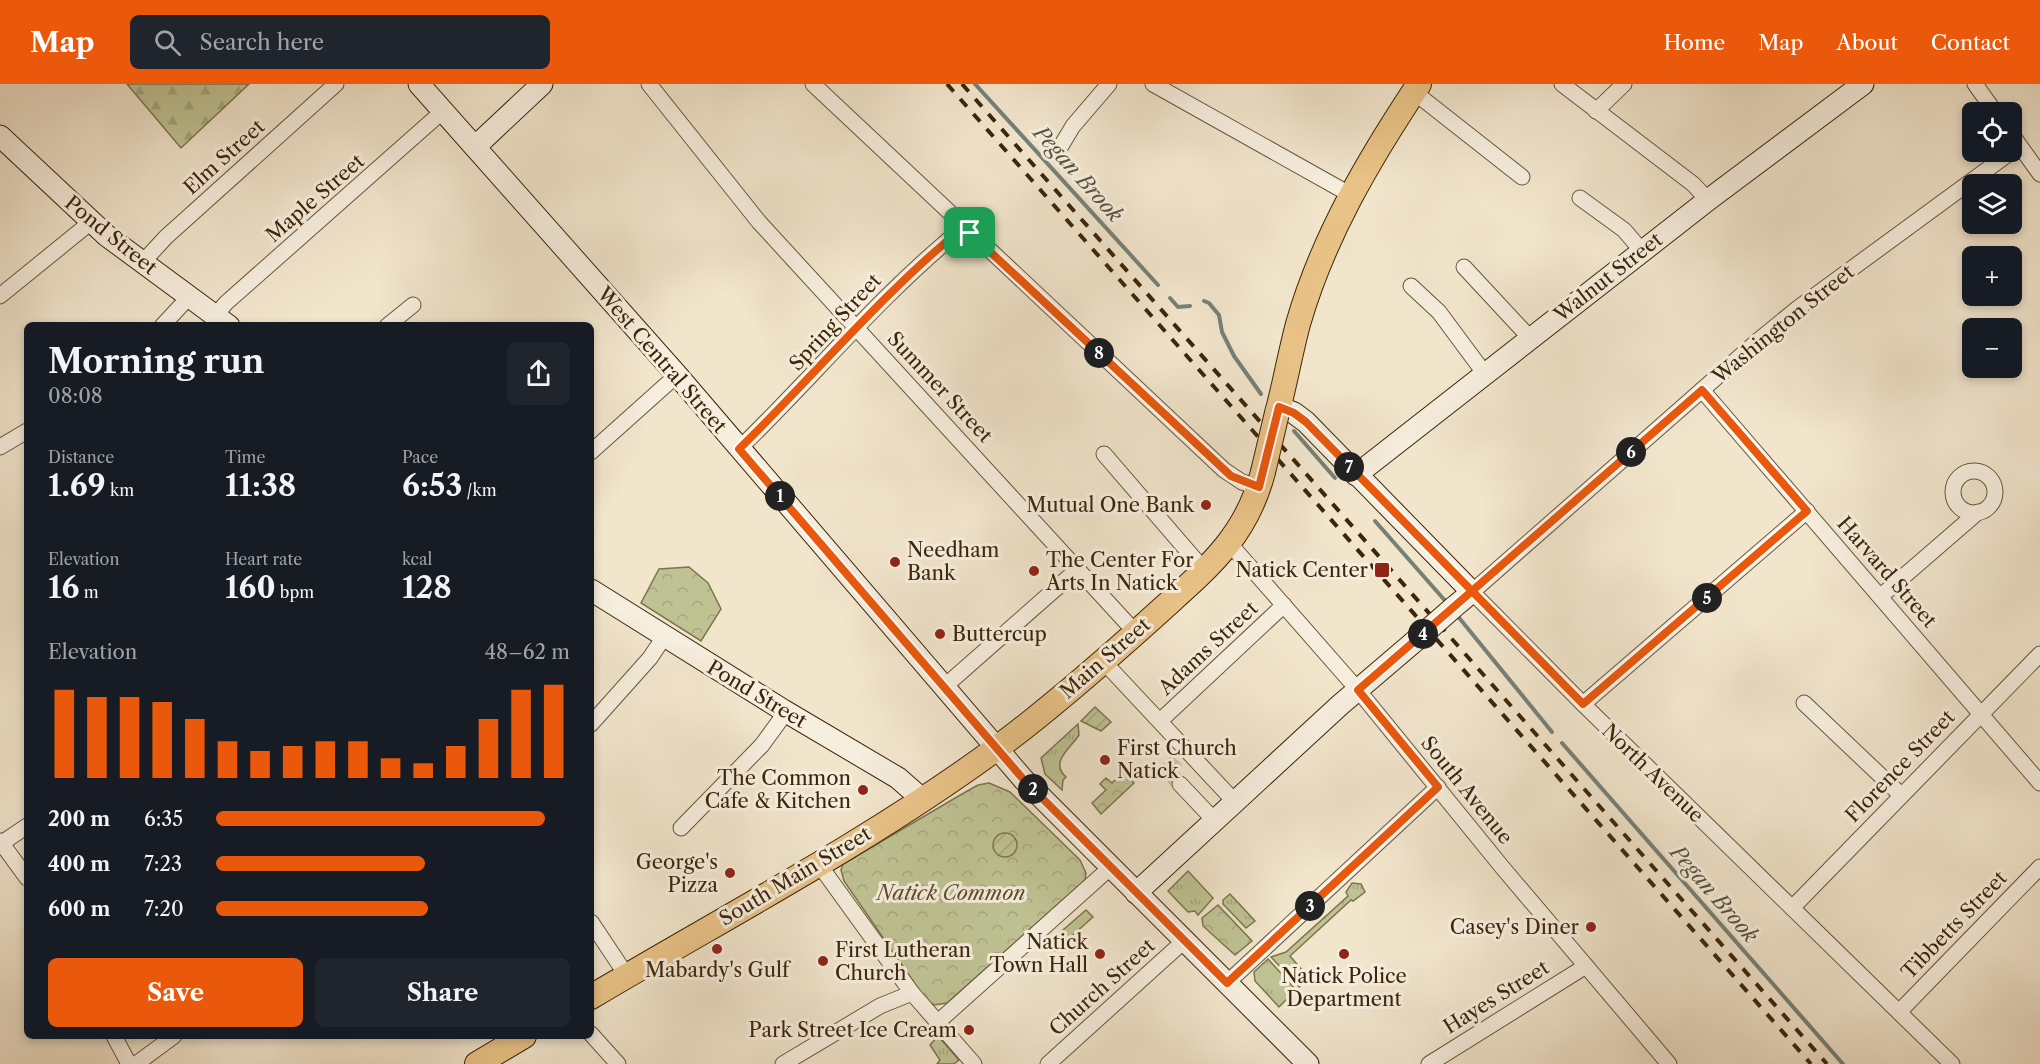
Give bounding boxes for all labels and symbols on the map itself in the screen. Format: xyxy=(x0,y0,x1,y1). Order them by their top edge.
street label: Elm Street xyxy=(179,115,269,199)
water label: Pegan Brook xyxy=(1027,119,1128,227)
street label: Maple Street xyxy=(261,149,369,247)
street label: Pond Street xyxy=(60,191,162,279)
pin xyxy=(944,207,995,258)
street label: Walnut Street xyxy=(1548,227,1667,327)
street label: Washington Street xyxy=(1707,260,1859,389)
street label: Spring Street xyxy=(784,269,886,375)
street label: West Central Street xyxy=(591,281,732,438)
street label: Summer Street xyxy=(883,327,997,447)
pin: 8 xyxy=(1084,338,1114,368)
pin: 6 xyxy=(1616,437,1646,467)
pin: 7 xyxy=(1334,452,1364,482)
pin: 1 xyxy=(765,481,795,511)
place label: Mutual One Bank xyxy=(1026,493,1195,517)
marker: Mutual One Bank xyxy=(1199,498,1213,512)
street label: Harvard Street xyxy=(1832,512,1942,632)
place label: Needham Bank xyxy=(907,538,1000,585)
place label: The Center For Arts In Natick xyxy=(1045,548,1194,595)
marker: Needham Bank xyxy=(888,555,902,569)
place label: Natick Center xyxy=(1235,558,1369,582)
marker: Natick Center xyxy=(1373,561,1391,579)
marker: The Center For Arts In Natick xyxy=(1027,564,1041,578)
pin: 5 xyxy=(1692,583,1722,613)
street label: Adams Street xyxy=(1153,596,1262,701)
street label: Main Street xyxy=(1055,612,1155,704)
pin: 4 xyxy=(1408,619,1438,649)
place label: Buttercup xyxy=(952,622,1047,646)
marker: Buttercup xyxy=(933,627,947,641)
street label: Pond Street xyxy=(703,655,811,733)
street label: Florence Street xyxy=(1840,705,1960,827)
street label: North Avenue xyxy=(1597,719,1709,827)
street label: South Avenue xyxy=(1416,731,1518,849)
place label: First Church Natick xyxy=(1117,736,1237,783)
marker: First Church Natick xyxy=(1098,753,1112,767)
place label: The Common Cafe & Kitchen xyxy=(705,766,851,813)
pin: 2 xyxy=(1018,774,1048,804)
marker: The Common Cafe & Kitchen xyxy=(856,783,870,797)
street label: South Main Street xyxy=(715,821,875,931)
water label: Pegan Brook xyxy=(1664,838,1764,948)
place label: George's Pizza xyxy=(636,850,718,897)
marker: George's Pizza xyxy=(723,866,737,880)
street label: Tibbetts Street xyxy=(1896,866,2012,984)
park label: Natick Common xyxy=(875,881,1025,905)
pin: 3 xyxy=(1295,891,1325,921)
place label: Casey's Diner xyxy=(1450,915,1580,939)
marker: Casey's Diner xyxy=(1584,920,1598,934)
place label: Natick Town Hall xyxy=(989,930,1089,977)
street label: Church Street xyxy=(1044,933,1160,1041)
place label: First Lutheran Church xyxy=(835,938,972,985)
marker: Mabardy's Gulf xyxy=(710,942,724,956)
marker: Natick Town Hall xyxy=(1093,947,1107,961)
marker: Natick Police Department xyxy=(1337,947,1351,961)
marker: First Lutheran Church xyxy=(816,954,830,968)
street label: Hayes Street xyxy=(1439,955,1553,1039)
place label: Mabardy's Gulf xyxy=(645,958,792,982)
place label: Natick Police Department xyxy=(1281,964,1407,1011)
place label: Park Street Ice Cream xyxy=(749,1018,957,1042)
marker: Park Street Ice Cream xyxy=(962,1023,976,1037)

